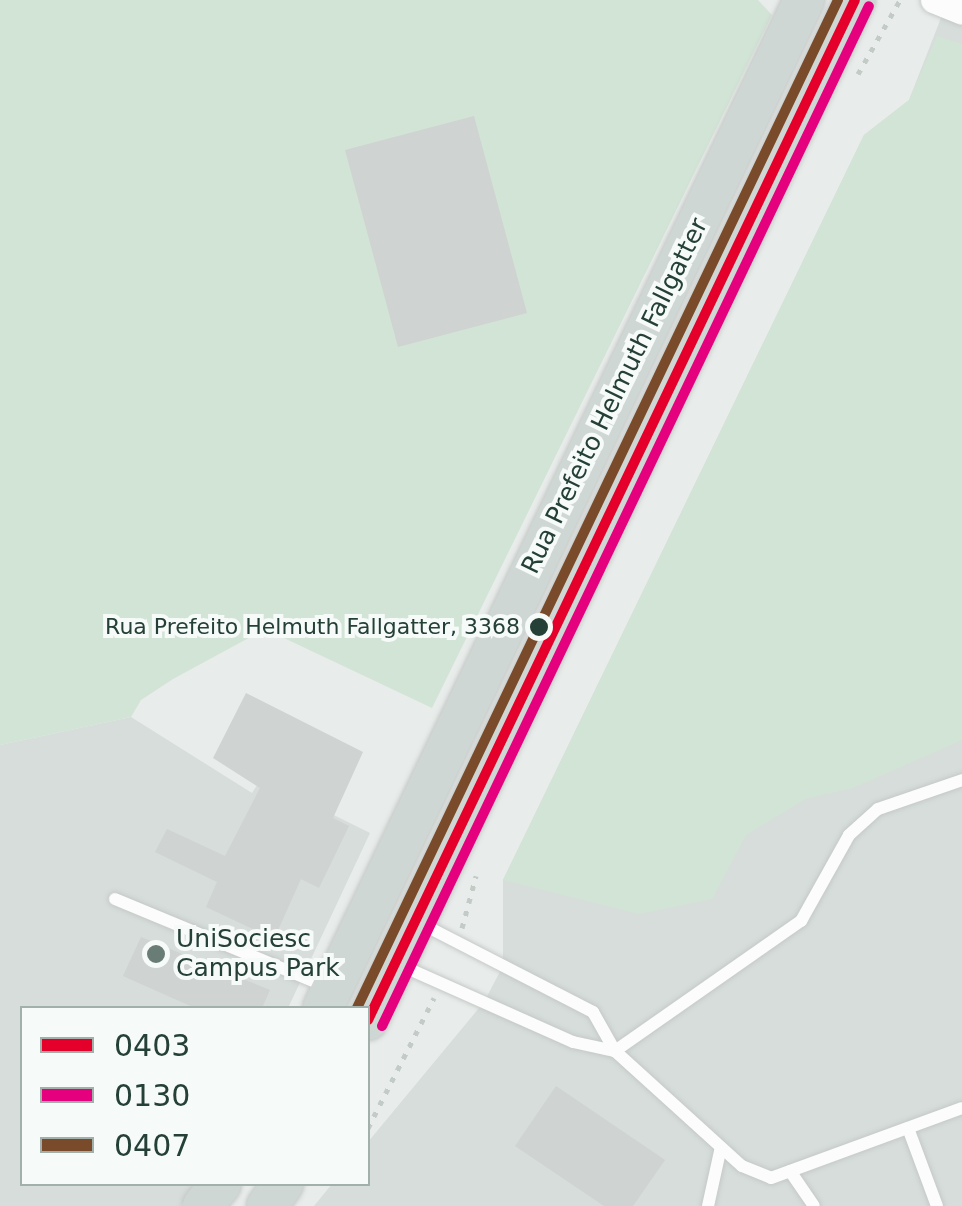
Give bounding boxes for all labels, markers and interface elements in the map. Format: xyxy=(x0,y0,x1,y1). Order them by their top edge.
street label: Rua Prefeito Helmuth Fallgatter xyxy=(516,213,714,579)
place label: Rua Prefeito Helmuth Fallgatter, 3368 xyxy=(105,614,520,640)
marker: Rua Prefeito Helmuth Fallgatter, 3368 xyxy=(529,617,549,637)
place label: UniSociesc Campus Park xyxy=(176,925,340,984)
marker: UniSociesc Campus Park xyxy=(145,943,167,965)
legend xyxy=(20,1006,370,1186)
text: 0403 xyxy=(114,1028,190,1063)
text: 0130 xyxy=(114,1078,190,1113)
text: 0407 xyxy=(114,1128,190,1163)

